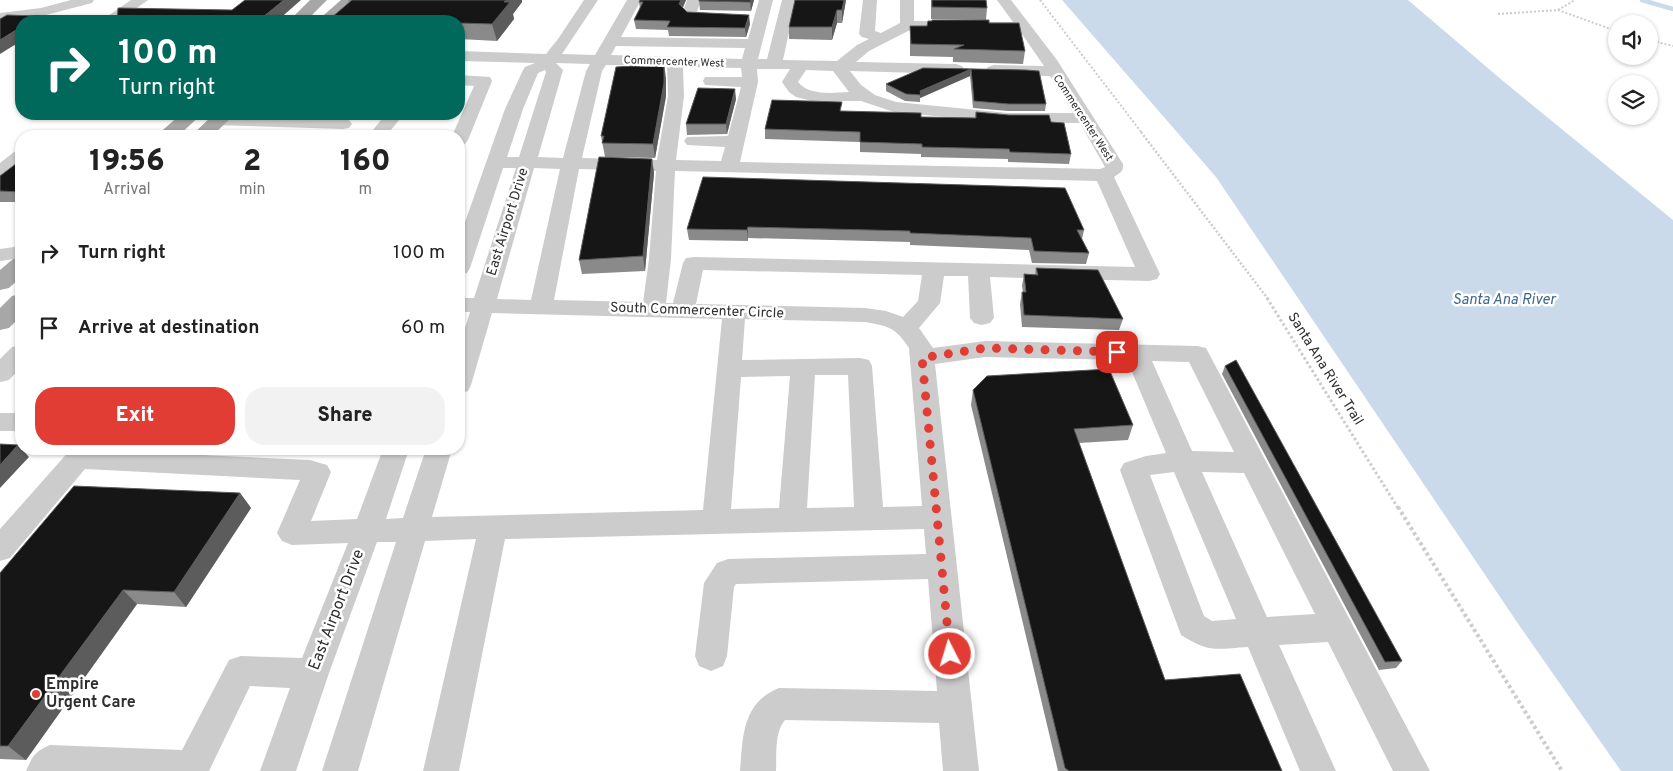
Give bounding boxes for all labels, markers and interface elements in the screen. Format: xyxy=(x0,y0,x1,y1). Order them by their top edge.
map controls xyxy=(1608,15,1658,125)
button: sound xyxy=(1608,15,1658,65)
text: 100 m xyxy=(118,32,218,76)
icon: right xyxy=(35,35,100,100)
street label: Commercenter West xyxy=(623,53,725,71)
street label: Commercenter West xyxy=(1050,72,1116,164)
text: Turn right xyxy=(118,75,215,102)
button: layers xyxy=(1608,75,1658,125)
text: 19:56 xyxy=(89,144,165,181)
text: 2 xyxy=(243,144,261,181)
text: 160 xyxy=(340,144,391,181)
street label: East Airport Drive xyxy=(484,166,532,278)
text: Arrival xyxy=(103,180,151,200)
text: min xyxy=(239,180,266,200)
text: m xyxy=(358,180,372,200)
icon: right xyxy=(35,239,63,267)
text: Turn right xyxy=(78,241,166,265)
text: 100 m xyxy=(393,241,445,265)
water label: Santa Ana River xyxy=(1452,291,1557,310)
street label: South Commercenter Circle xyxy=(610,299,784,323)
street label: Santa Ana River Trail xyxy=(1283,310,1367,428)
icon: arrive xyxy=(35,314,63,342)
text: Arrive at destination xyxy=(78,316,259,340)
text: 60 m xyxy=(401,316,445,340)
pin xyxy=(1096,331,1138,373)
icon: arrive xyxy=(1103,338,1131,366)
button: Exit xyxy=(35,387,235,445)
button: Share xyxy=(245,387,445,445)
street label: East Airport Drive xyxy=(305,547,369,673)
position arrow xyxy=(923,627,975,679)
place label: Empire Urgent Care xyxy=(46,675,136,713)
marker: Empire Urgent Care xyxy=(30,688,42,700)

